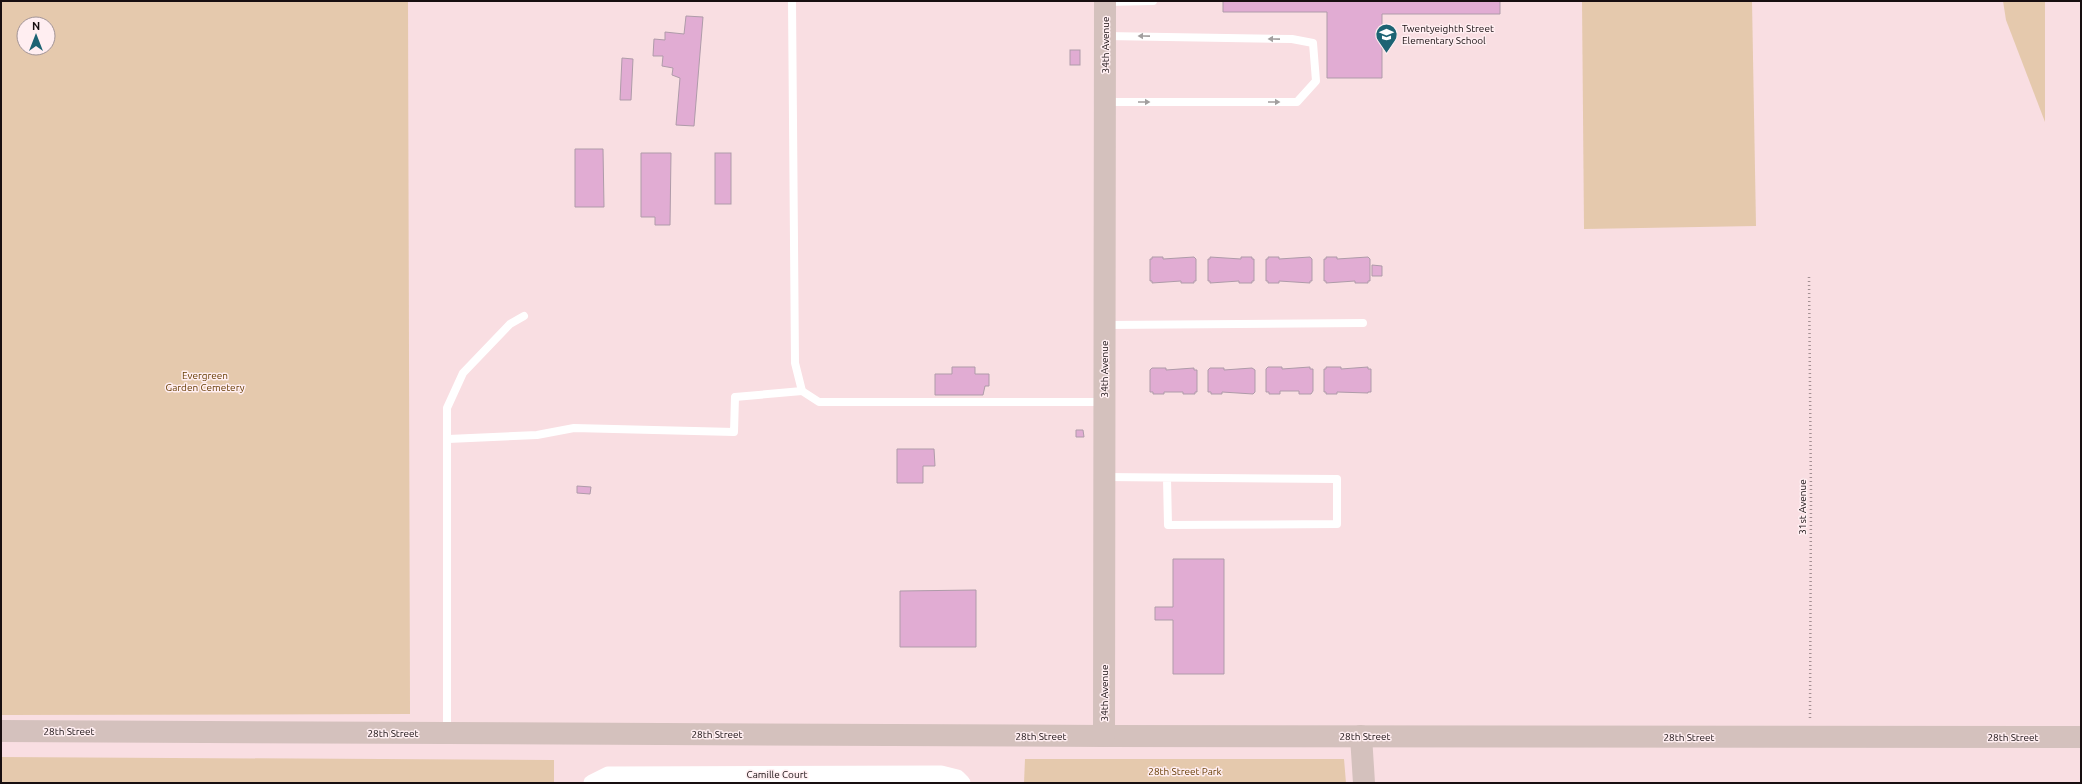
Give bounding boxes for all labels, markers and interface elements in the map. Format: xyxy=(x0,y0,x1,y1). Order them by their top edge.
north arrow xyxy=(16,16,56,56)
street label: 34th Avenue xyxy=(1100,17,1111,73)
text: N xyxy=(32,20,40,32)
school or university icon: Twentyeighth Street Elementary School xyxy=(1374,21,1400,54)
place label: Twentyeighth Street Elementary School xyxy=(1402,23,1494,46)
one-way arrow xyxy=(1137,33,1150,39)
one-way arrow xyxy=(1268,35,1280,42)
one-way arrow xyxy=(1138,99,1151,105)
one-way arrow xyxy=(1268,99,1281,105)
street label: 34th Avenue xyxy=(1099,341,1110,397)
park label: Evergreen Garden Cemetery xyxy=(166,370,245,393)
street label: 31st Avenue xyxy=(1797,479,1808,535)
street label: 34th Avenue xyxy=(1099,665,1110,721)
street label: 28th Street xyxy=(43,726,95,737)
street label: 28th Street xyxy=(367,728,419,739)
street label: 28th Street xyxy=(691,729,743,740)
street label: 28th Street xyxy=(1015,731,1067,742)
street label: 28th Street xyxy=(1339,731,1391,742)
street label: 28th Street xyxy=(1663,732,1715,743)
street label: 28th Street xyxy=(1987,732,2039,743)
park label: 28th Street Park xyxy=(1148,766,1222,777)
street label: Camille Court xyxy=(747,769,807,780)

